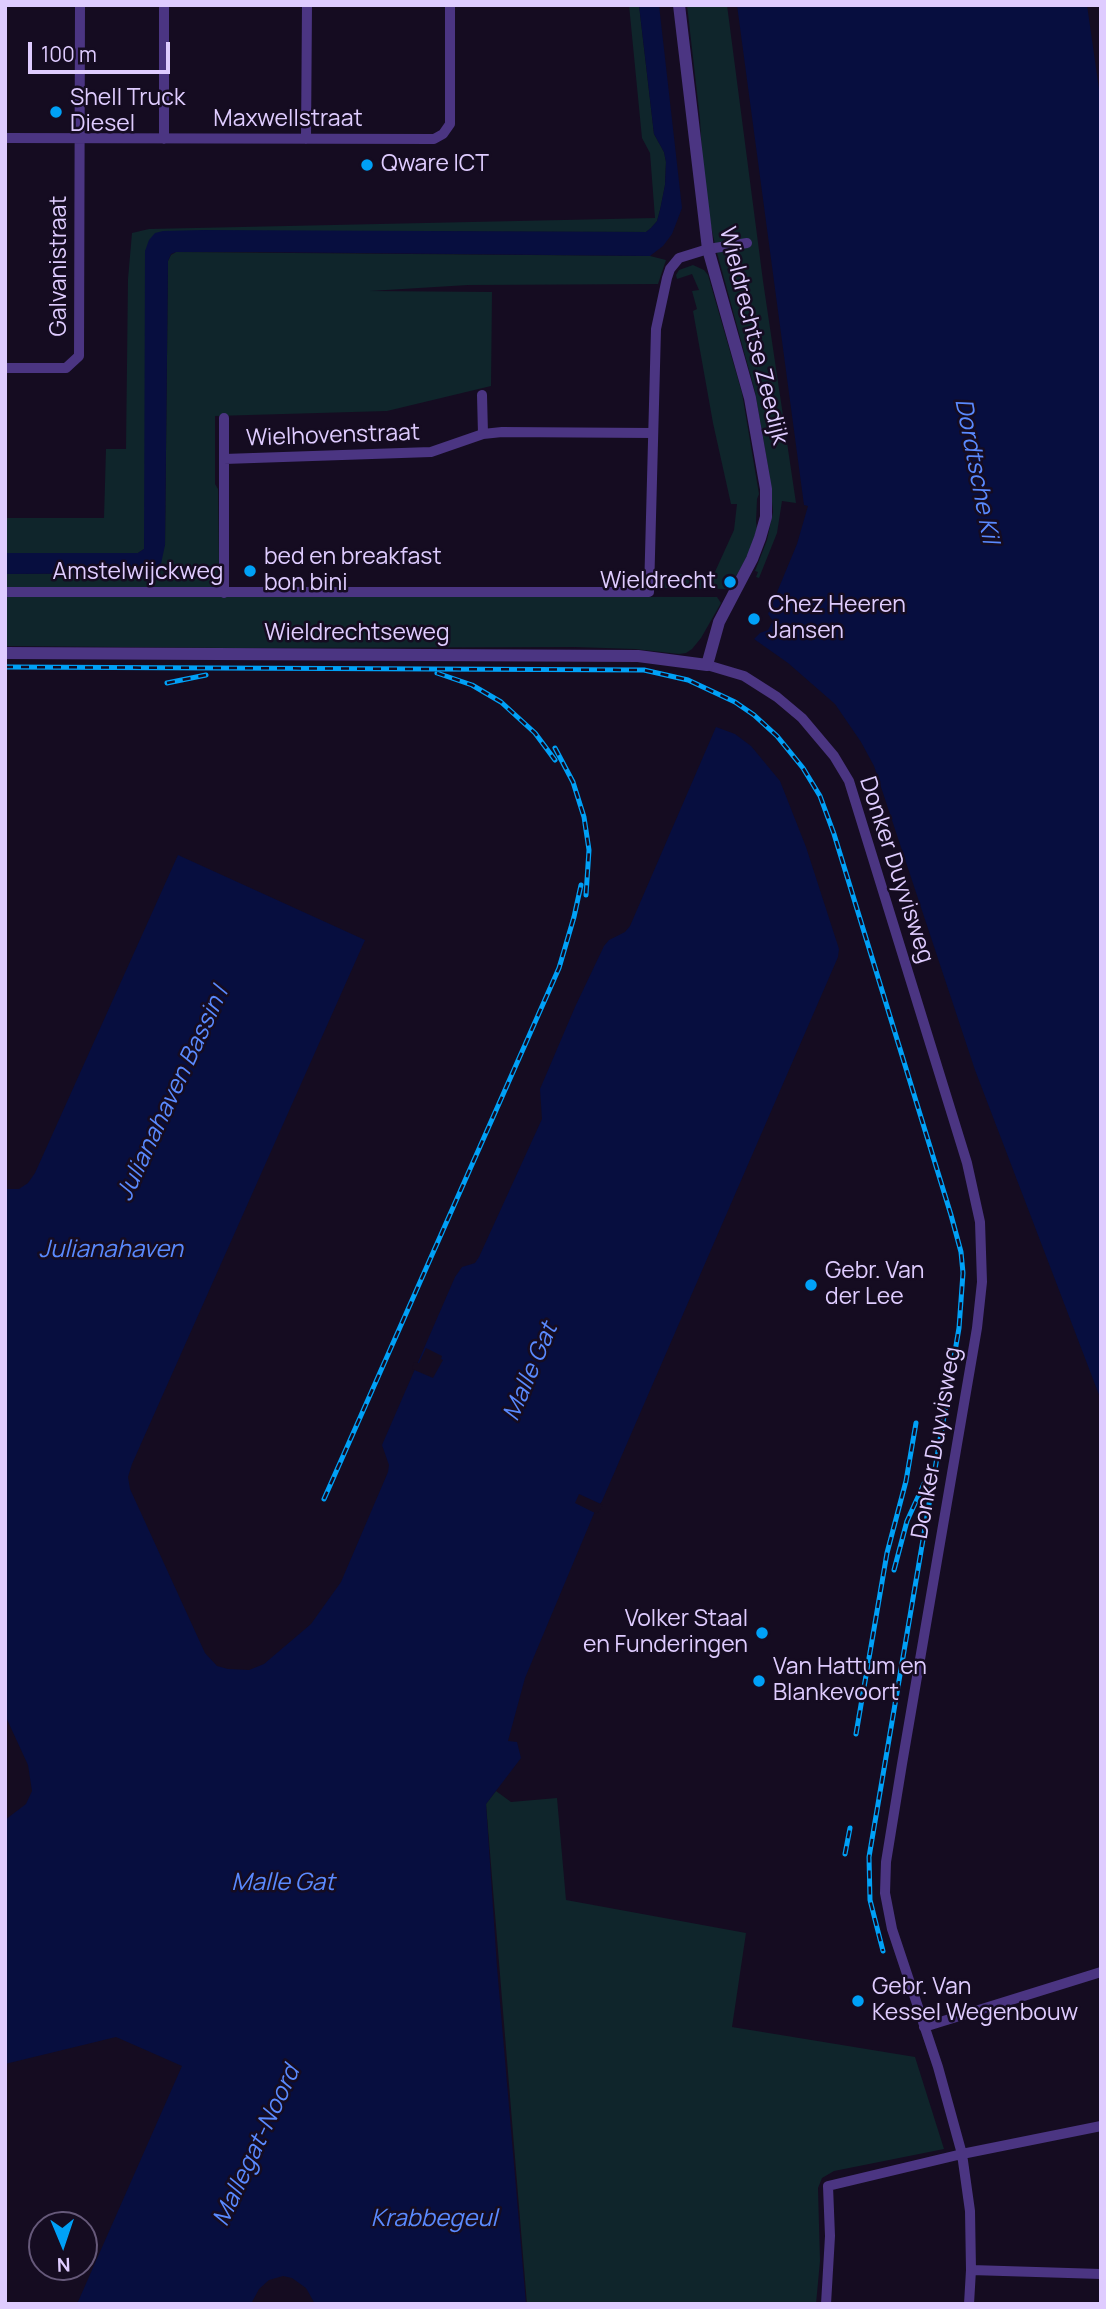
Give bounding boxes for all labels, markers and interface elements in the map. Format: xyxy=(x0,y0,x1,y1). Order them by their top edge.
scale bar xyxy=(32,28,173,72)
text: 100 m xyxy=(41,40,97,68)
place label: Shell Truck Diesel xyxy=(70,85,185,139)
marker: Shell Truck Diesel xyxy=(48,104,64,120)
street label: Maxwellstraat xyxy=(213,106,363,134)
place label: Qware ICT xyxy=(381,151,489,179)
marker: Qware ICT xyxy=(359,157,375,173)
street label: Galvanistraat xyxy=(46,195,74,337)
street label: Wieldrechtse Zeedijk xyxy=(713,224,793,448)
water label: Dordtsche Kil xyxy=(948,396,1004,546)
street label: Wielhovenstraat xyxy=(246,419,420,453)
place label: bed en breakfast bon bini xyxy=(264,544,442,598)
street label: Amstelwijckweg xyxy=(53,559,223,587)
marker: bed en breakfast bon bini xyxy=(242,563,258,579)
place label: Wieldrecht xyxy=(600,568,716,596)
marker: Wieldrecht xyxy=(722,574,738,590)
place label: Chez Heeren Jansen xyxy=(768,592,906,646)
marker: Chez Heeren Jansen xyxy=(746,611,762,627)
street label: Wieldrechtseweg xyxy=(264,620,450,648)
street label: Donker Duyvisweg xyxy=(853,773,939,967)
water label: Julianahaven Bassin I xyxy=(111,983,235,1205)
water label: Julianahaven xyxy=(39,1236,183,1264)
place label: Gebr. Van der Lee xyxy=(825,1258,924,1312)
marker: Gebr. Van der Lee xyxy=(803,1277,819,1293)
water label: Malle Gat xyxy=(498,1319,564,1425)
street label: Donker Duyvisweg xyxy=(907,1345,967,1541)
place label: Volker Staal en Funderingen xyxy=(583,1606,748,1660)
marker: Volker Staal en Funderingen xyxy=(754,1625,770,1641)
place label: Van Hattum en Blankevoort xyxy=(773,1654,927,1708)
marker: Van Hattum en Blankevoort xyxy=(751,1673,767,1689)
water label: Malle Gat xyxy=(231,1869,335,1897)
place label: Gebr. Van Kessel Wegenbouw xyxy=(872,1974,1078,2028)
marker: Gebr. Van Kessel Wegenbouw xyxy=(850,1993,866,2009)
water label: Mallegat-Noord xyxy=(207,2061,307,2231)
water label: Krabbegeul xyxy=(371,2205,497,2233)
north arrow xyxy=(28,2211,98,2281)
text: N xyxy=(56,2252,71,2278)

